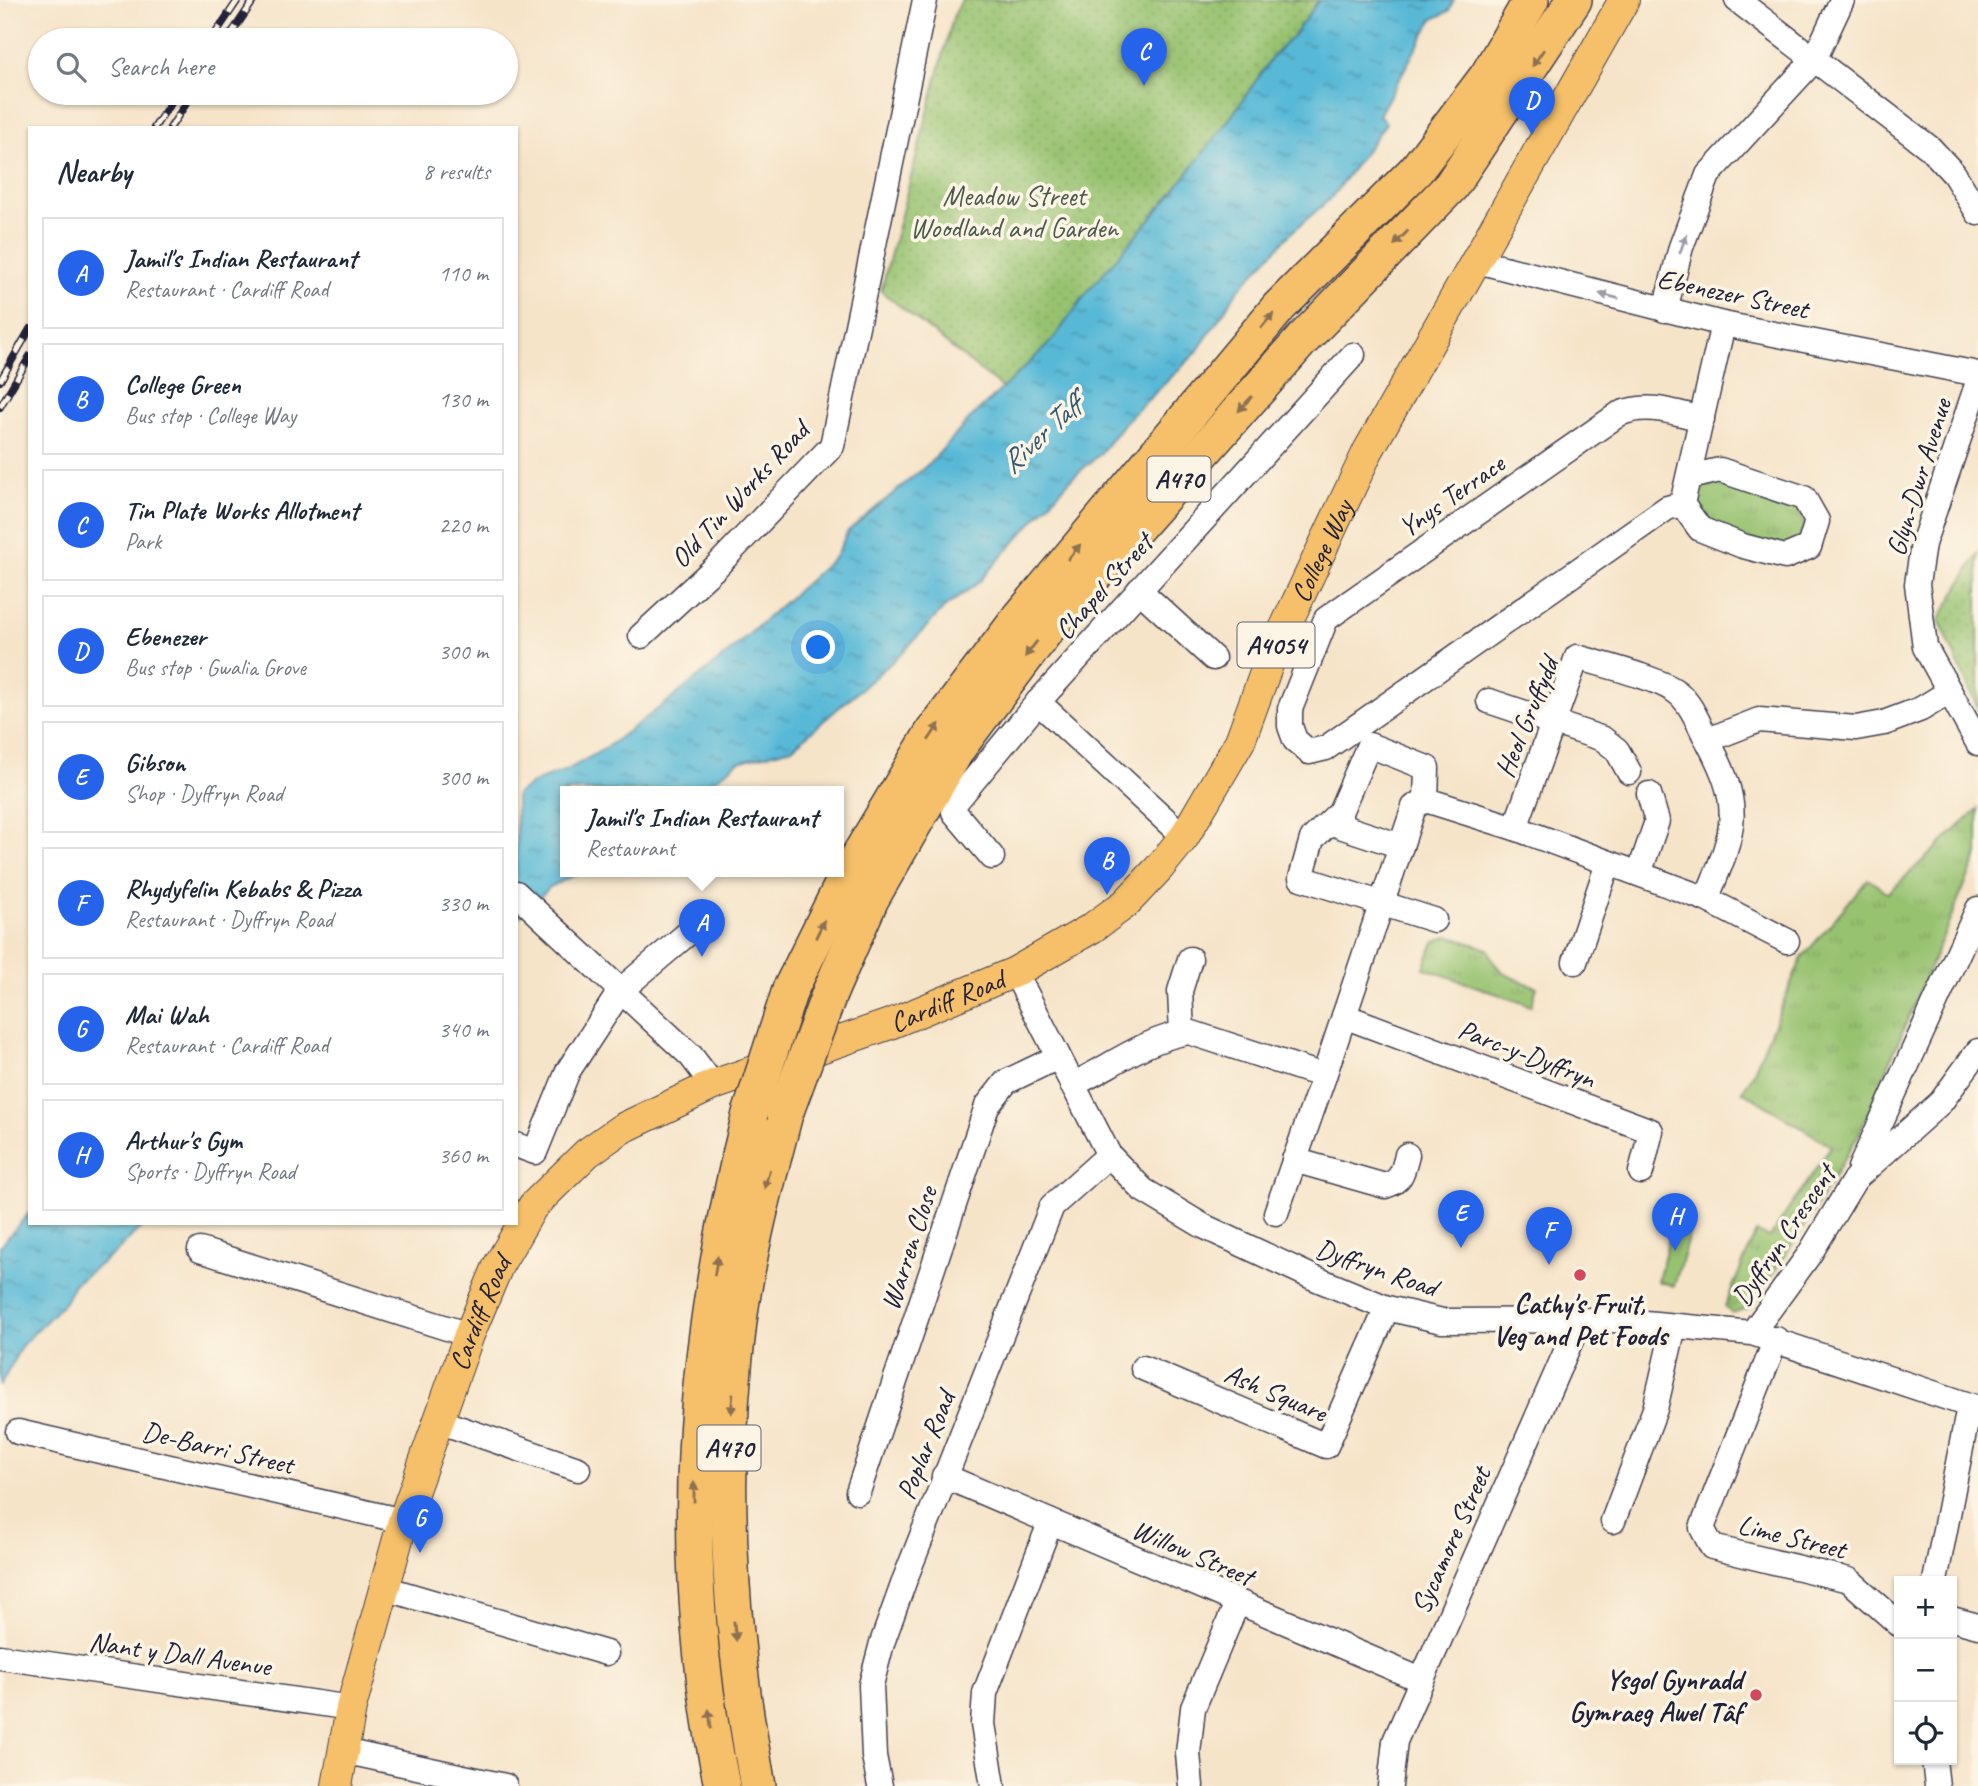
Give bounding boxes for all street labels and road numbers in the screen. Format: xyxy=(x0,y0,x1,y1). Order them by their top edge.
street label: Ebenezer Street xyxy=(1654,260,1814,327)
street label: Glyn-Dwr Avenue xyxy=(1878,393,1960,560)
street label: Old Tin Works Road xyxy=(663,411,819,575)
street label: Ynys Terrace xyxy=(1391,445,1513,545)
road number: A470 xyxy=(1148,457,1210,502)
street label: College Way xyxy=(1282,492,1362,608)
street label: Chapel Street xyxy=(1047,523,1163,647)
road number: A4054 xyxy=(1238,622,1314,667)
street label: Heol Gruffydd xyxy=(1487,648,1568,782)
street label: Cardiff Road xyxy=(885,960,1013,1040)
street label: Parc-y-Dyffryn xyxy=(1453,1011,1602,1096)
street label: Dyffryn Crescent xyxy=(1724,1155,1845,1312)
street label: Warren Close xyxy=(872,1180,945,1314)
street label: Dyffryn Road xyxy=(1312,1230,1446,1306)
street label: Cardiff Road xyxy=(441,1246,520,1375)
street label: Ash Square xyxy=(1219,1355,1334,1430)
street label: Poplar Road xyxy=(888,1382,964,1504)
street label: De-Barri Street xyxy=(139,1413,300,1482)
road number: A470 xyxy=(698,1426,760,1470)
street label: Sycamore Street xyxy=(1403,1459,1499,1619)
street label: Lime Street xyxy=(1735,1506,1852,1567)
street label: Willow Street xyxy=(1127,1511,1262,1595)
street label: Nant y Dall Avenue xyxy=(87,1623,275,1684)

